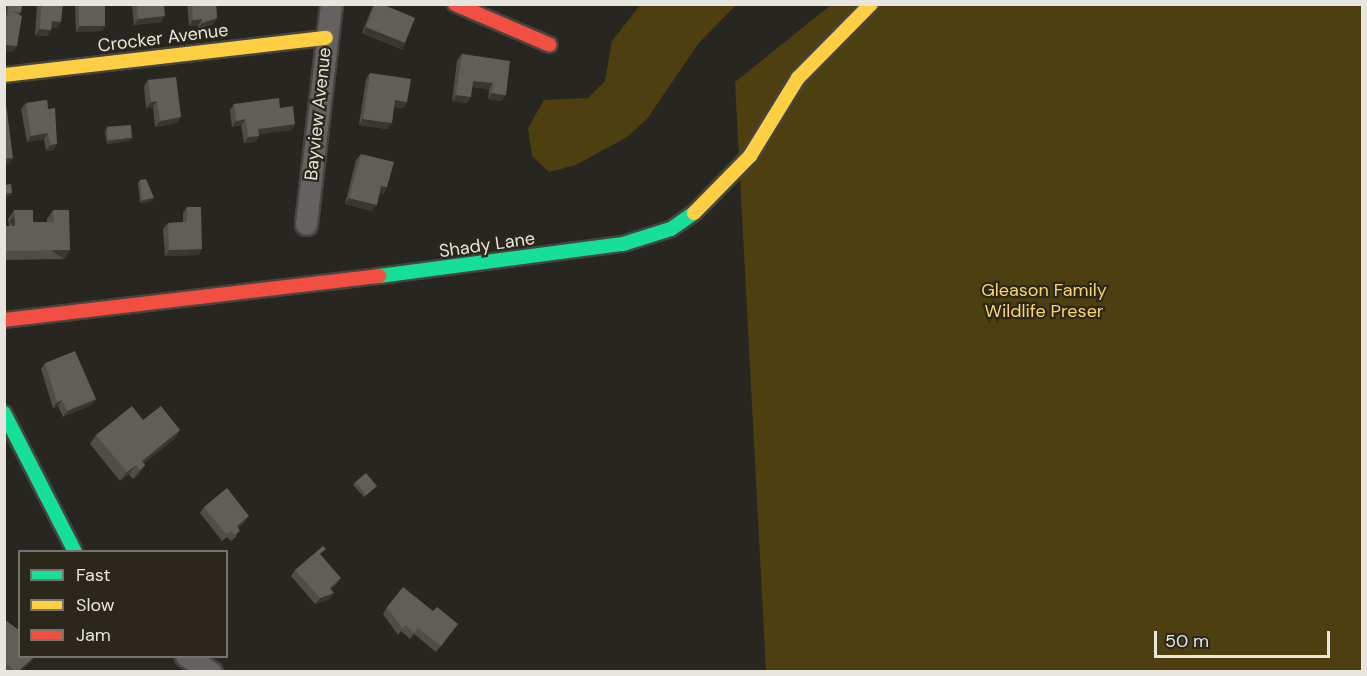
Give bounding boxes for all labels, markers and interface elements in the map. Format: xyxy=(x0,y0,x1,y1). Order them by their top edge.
street label: Crocker Avenue xyxy=(96,19,230,57)
street label: Bayview Avenue xyxy=(300,46,336,182)
street label: Shady Lane xyxy=(438,228,536,262)
park label: Gleason Family Wildlife Preser xyxy=(981,280,1107,322)
legend xyxy=(18,550,228,658)
text: Fast xyxy=(76,563,111,587)
text: Slow xyxy=(76,593,115,617)
scale bar xyxy=(1157,619,1332,657)
text: Jam xyxy=(76,623,111,647)
text: 50 m xyxy=(1165,629,1209,653)

